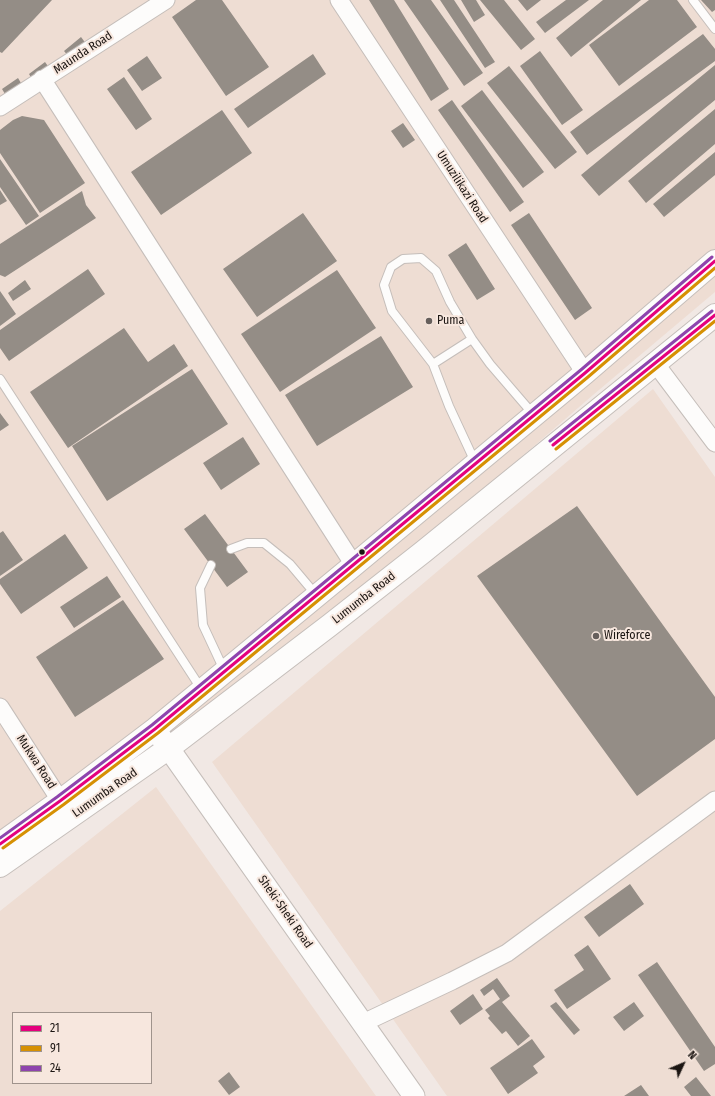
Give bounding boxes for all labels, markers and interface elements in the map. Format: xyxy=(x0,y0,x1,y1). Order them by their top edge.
street label: Maunda Road xyxy=(51,29,115,77)
street label: Umuzilikazi Road xyxy=(433,148,491,226)
place label: Puma xyxy=(437,314,464,328)
marker: Puma xyxy=(424,316,434,326)
unlabelled marker xyxy=(357,547,367,557)
street label: Lumumba Road xyxy=(330,569,398,627)
place label: Wireforce xyxy=(604,629,650,643)
marker: Wireforce xyxy=(591,631,601,641)
street label: Mukwa Road xyxy=(13,732,59,792)
street label: Lumumba Road xyxy=(70,765,140,821)
street label: Sheki-Sheki Road xyxy=(255,873,315,951)
legend xyxy=(12,1012,152,1084)
text: 21 xyxy=(50,1021,60,1035)
text: 91 xyxy=(50,1041,60,1055)
north arrow xyxy=(663,1044,703,1084)
text: N xyxy=(685,1048,699,1062)
text: 24 xyxy=(50,1061,61,1075)

